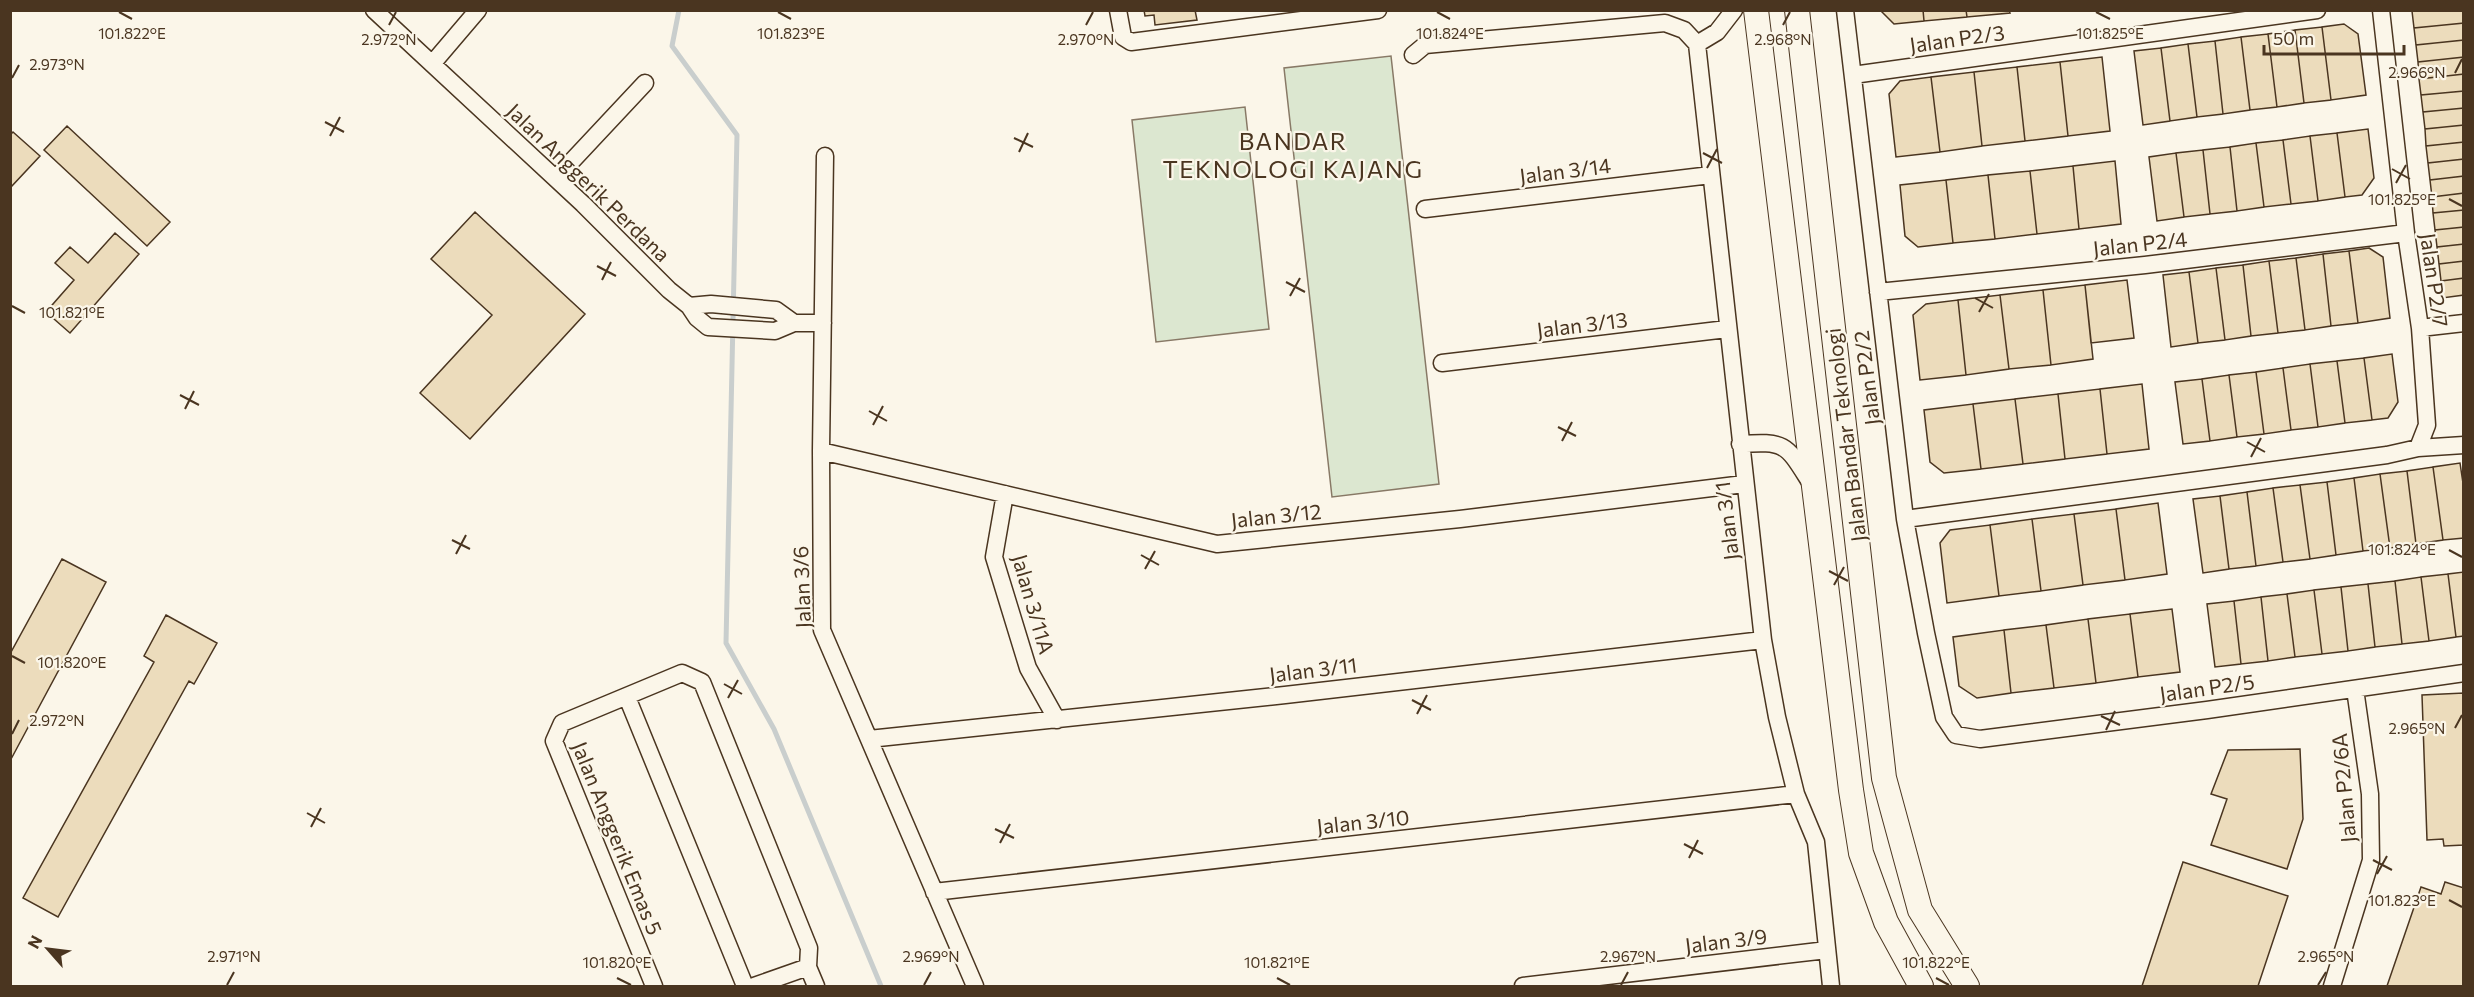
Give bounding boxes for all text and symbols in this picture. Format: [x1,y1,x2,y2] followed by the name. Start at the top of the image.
[2264,18,2404,56] scale bar
[1908,19,2006,57] street label: Jalan P2/3
[98,24,166,42] text: 101.822°E
[757,24,825,42] text: 101.823°E
[1416,24,1484,42] text: 101.824°E
[2076,24,2144,42] text: 101.825°E
[2273,27,2314,49] text: 50 m
[361,30,417,48] text: 2.972°N
[1058,30,1114,48] text: 2.970°N
[1754,30,1812,48] text: 2.968°N
[29,55,85,73] text: 2.973°N
[2388,63,2446,81] text: 2.966°N
[502,98,676,266] street label: Jalan Anggerik Perdana
[1162,126,1424,183] district label: BANDAR TEKNOLOGI KAJANG
[1518,152,1613,188] street label: Jalan 3/14
[2368,190,2436,208] text: 101.825°E
[2092,226,2189,260] street label: Jalan P2/4
[2416,231,2454,329] street label: Jalan P2/7
[39,303,105,321] text: 101.821°E
[1535,306,1629,342] street label: Jalan 3/13
[1819,327,1871,543] street label: Jalan Bandar Teknologi
[1848,329,1884,427] street label: Jalan P2/2
[1709,480,1743,562] street label: Jalan 3/1
[1229,498,1323,532] street label: Jalan 3/12
[2368,540,2436,558] text: 101.824°E
[787,545,815,629] street label: Jalan 3/6
[1008,551,1060,657] street label: Jalan 3/11A
[1268,651,1358,687] street label: Jalan 3/11
[38,653,107,671] text: 101.820°E
[2158,668,2256,706] street label: Jalan P2/5
[29,711,85,729] text: 2.972°N
[2389,719,2445,737] text: 2.965°N
[2326,732,2360,844] street label: Jalan P2/6A
[568,738,668,938] street label: Jalan Anggerik Emas 5
[1315,804,1411,838] street label: Jalan 3/10
[2368,891,2436,909] text: 101.823°E
[18,919,78,979] north arrow
[1684,923,1768,957] street label: Jalan 3/9
[23,932,46,951] text: N
[207,947,261,965] text: 2.971°N
[902,947,960,965] text: 2.969°N
[1600,947,1656,965] text: 2.967°N
[2298,947,2354,965] text: 2.965°N
[583,953,652,971] text: 101.820°E
[1244,953,1310,971] text: 101.821°E
[1902,953,1970,971] text: 101.822°E

